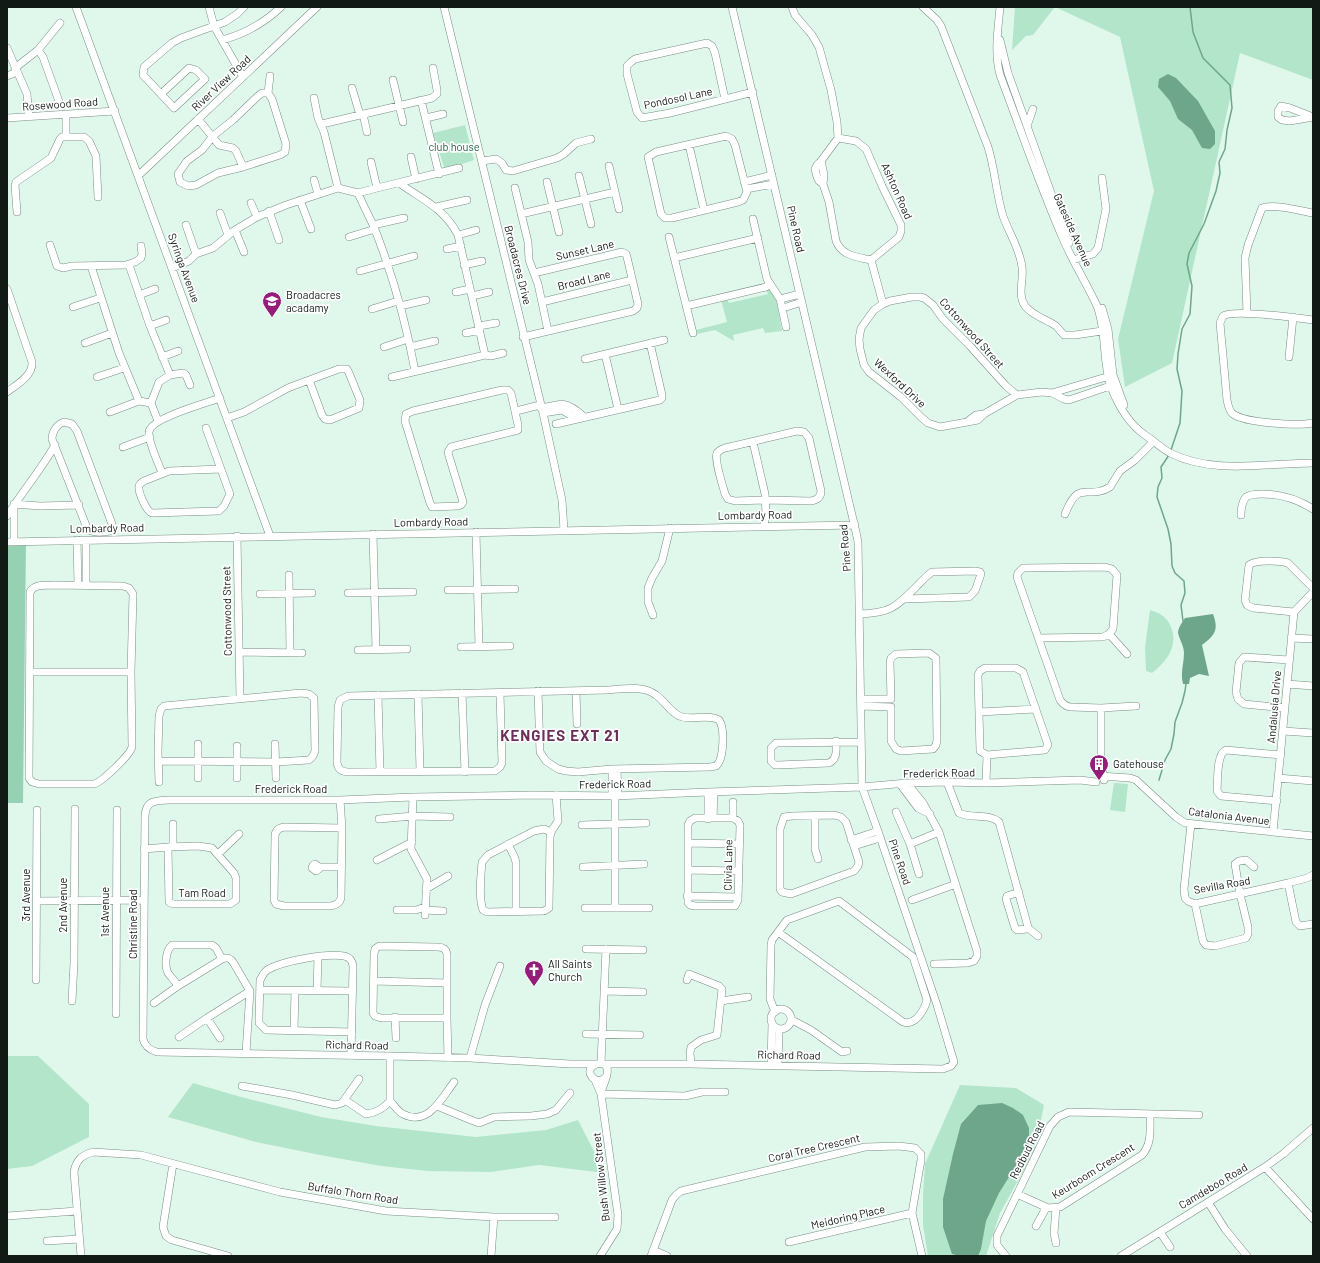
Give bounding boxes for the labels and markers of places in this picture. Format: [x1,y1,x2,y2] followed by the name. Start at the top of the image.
[286,288,341,314] place label: Broadacres acadamy
[261,290,283,318] school or university icon: Broadacres acadamy
[1088,753,1110,781] building icon: Gatehouse
[1113,757,1164,770] place label: Gatehouse
[548,957,592,983] place label: All Saints Church
[523,959,545,987] church icon: All Saints Church

